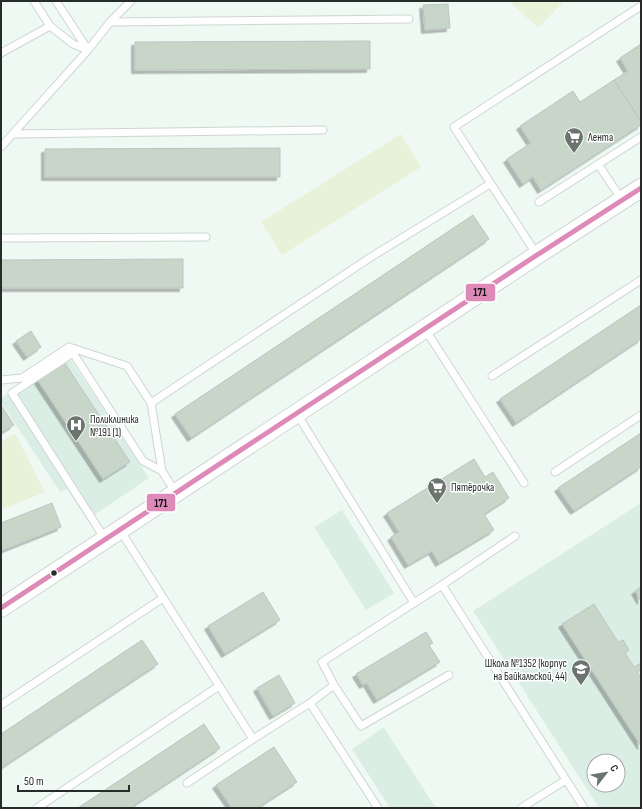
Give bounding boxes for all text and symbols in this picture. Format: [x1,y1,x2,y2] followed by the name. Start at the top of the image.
[563,126,585,154] supermarket icon: Лента
[587,131,613,144] place label: Лента
[465,283,496,302] line badge: 171
[473,286,487,299] text: 171
[90,413,139,439] place label: Поликлиника №191 (1)
[65,414,87,442] hospital icon: Поликлиника №191 (1)
[426,476,448,504] supermarket icon: Пятёрочка
[451,481,494,494] place label: Пятёрочка
[146,493,176,512] line badge: 171
[154,497,168,510] text: 171
[49,568,59,578] unlabelled marker
[485,657,567,683] place label: Школа №1352 (корпус на Байкальской, 44)
[570,658,592,686] school or university icon: Школа №1352 (корпус на Байкальской, 44)
[586,753,626,793] north arrow
[607,762,621,774] text: С
[18,767,129,793] scale bar
[24,774,44,789] text: 50 m

